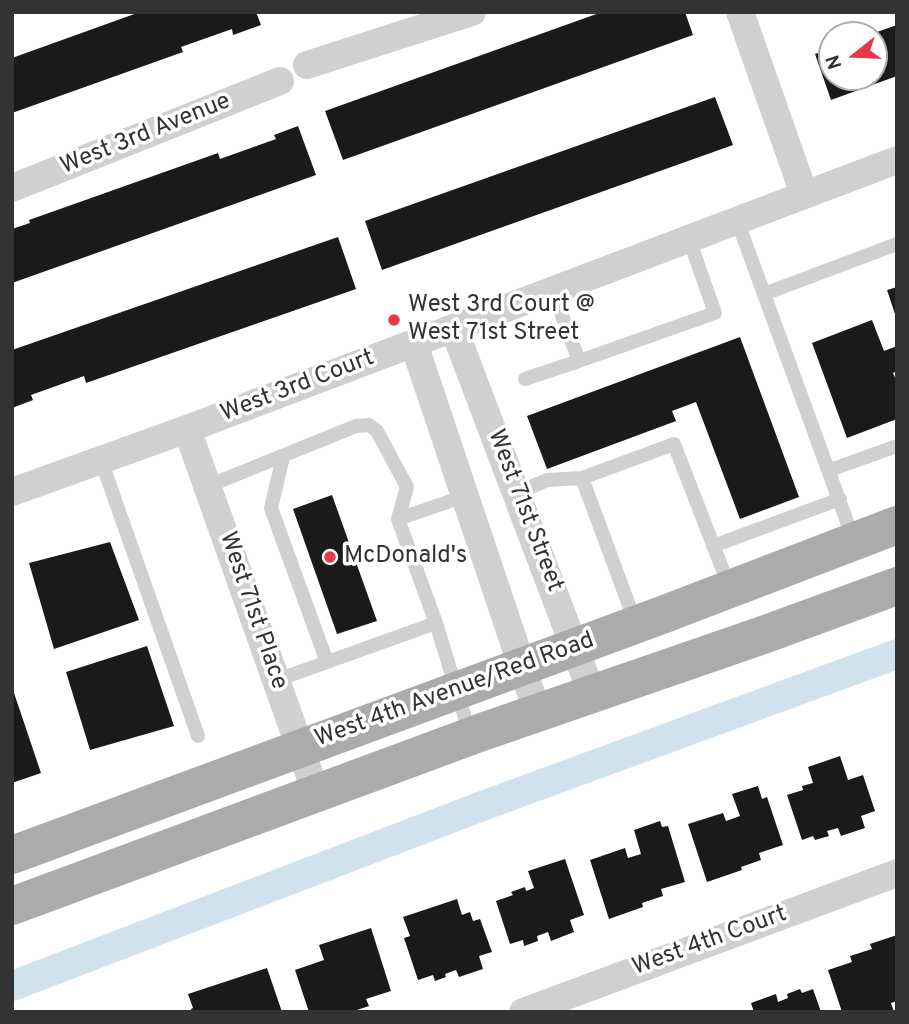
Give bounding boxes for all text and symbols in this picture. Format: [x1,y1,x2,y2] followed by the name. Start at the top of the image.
[818,21,888,91] north arrow
[821,52,848,72] text: N
[57,88,235,182] street label: West 3rd Avenue
[408,292,595,348] place label: West 3rd Court @ West 71st Street
[386,312,402,328] marker: West 3rd Court @ West 71st Street
[217,345,379,429] street label: West 3rd Court
[480,426,568,596] street label: West 71st Street
[212,528,292,694] street label: West 71st Place
[344,543,467,571] place label: McDonald's
[322,549,338,565] marker: McDonald's
[312,627,598,755] street label: West 4th Avenue/Red Road
[629,901,791,983] street label: West 4th Court

